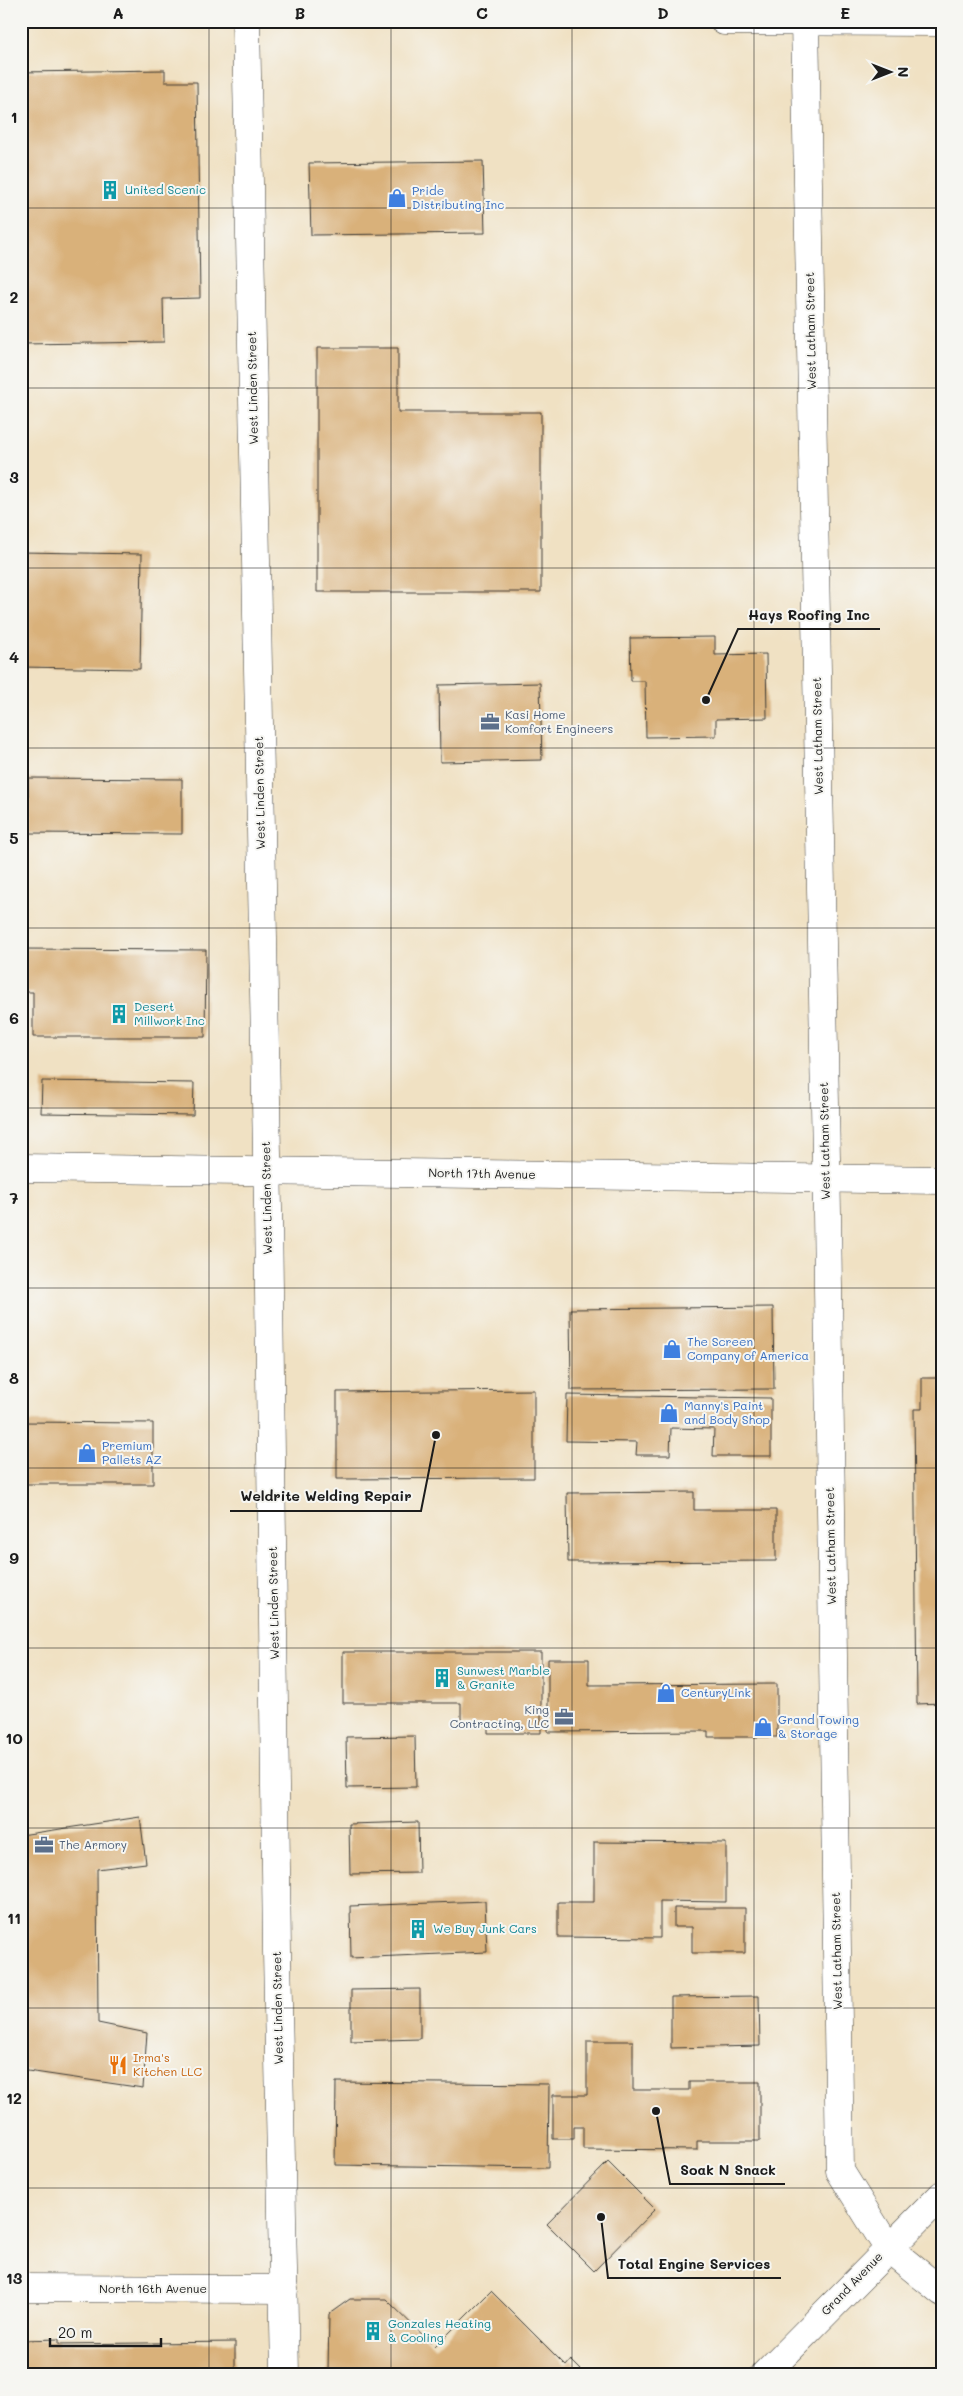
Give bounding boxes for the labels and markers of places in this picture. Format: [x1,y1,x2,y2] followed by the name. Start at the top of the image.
[99,179,121,201] building icon: United Scenic
[125,181,206,197] place label: United Scenic
[412,182,504,212] place label: Pride Distributing Inc
[386,187,408,209] shop icon: Pride Distributing Inc
[738,600,880,629] callout: Hays Roofing Inc
[505,706,614,736] place label: Kasi Home Komfort Engineers
[479,711,501,733] office icon: Kasi Home Komfort Engineers
[134,998,205,1028] place label: Desert Millwork Inc
[108,1003,130,1025] building icon: Desert Millwork Inc
[687,1333,809,1363] place label: The Screen Company of America
[661,1338,683,1360] shop icon: The Screen Company of America
[684,1397,770,1427] place label: Manny's Paint and Body Shop
[658,1402,680,1424] shop icon: Manny's Paint and Body Shop
[102,1437,162,1467] place label: Premium Pallets AZ
[76,1442,98,1464] shop icon: Premium Pallets AZ
[230,1482,421,1511] callout: Weldrite Welding Repair
[457,1662,550,1692] place label: Sunwest Marble & Granite
[431,1667,453,1689] building icon: Sunwest Marble & Granite
[655,1682,677,1704] shop icon: CenturyLink
[681,1684,751,1700] place label: CenturyLink
[450,1701,549,1731] place label: King Contracting, LLC
[553,1706,575,1728] office icon: King Contracting, LLC
[778,1711,859,1741] place label: Grand Towing & Storage
[752,1716,774,1738] shop icon: Grand Towing & Storage
[33,1834,55,1856] office icon: The Armory
[59,1836,127,1852] place label: The Armory
[407,1918,429,1940] building icon: We Buy Junk Cars
[433,1920,537,1936] place label: We Buy Junk Cars
[133,2049,203,2079] place label: Irma's Kitchen LLC
[107,2054,129,2076] restaurant icon: Irma's Kitchen LLC
[670,2155,785,2184] callout: Soak N Snack
[608,2249,781,2278] callout: Total Engine Services
[388,2315,491,2345] place label: Gonzales Heating & Cooling
[362,2320,384,2342] building icon: Gonzales Heating & Cooling

